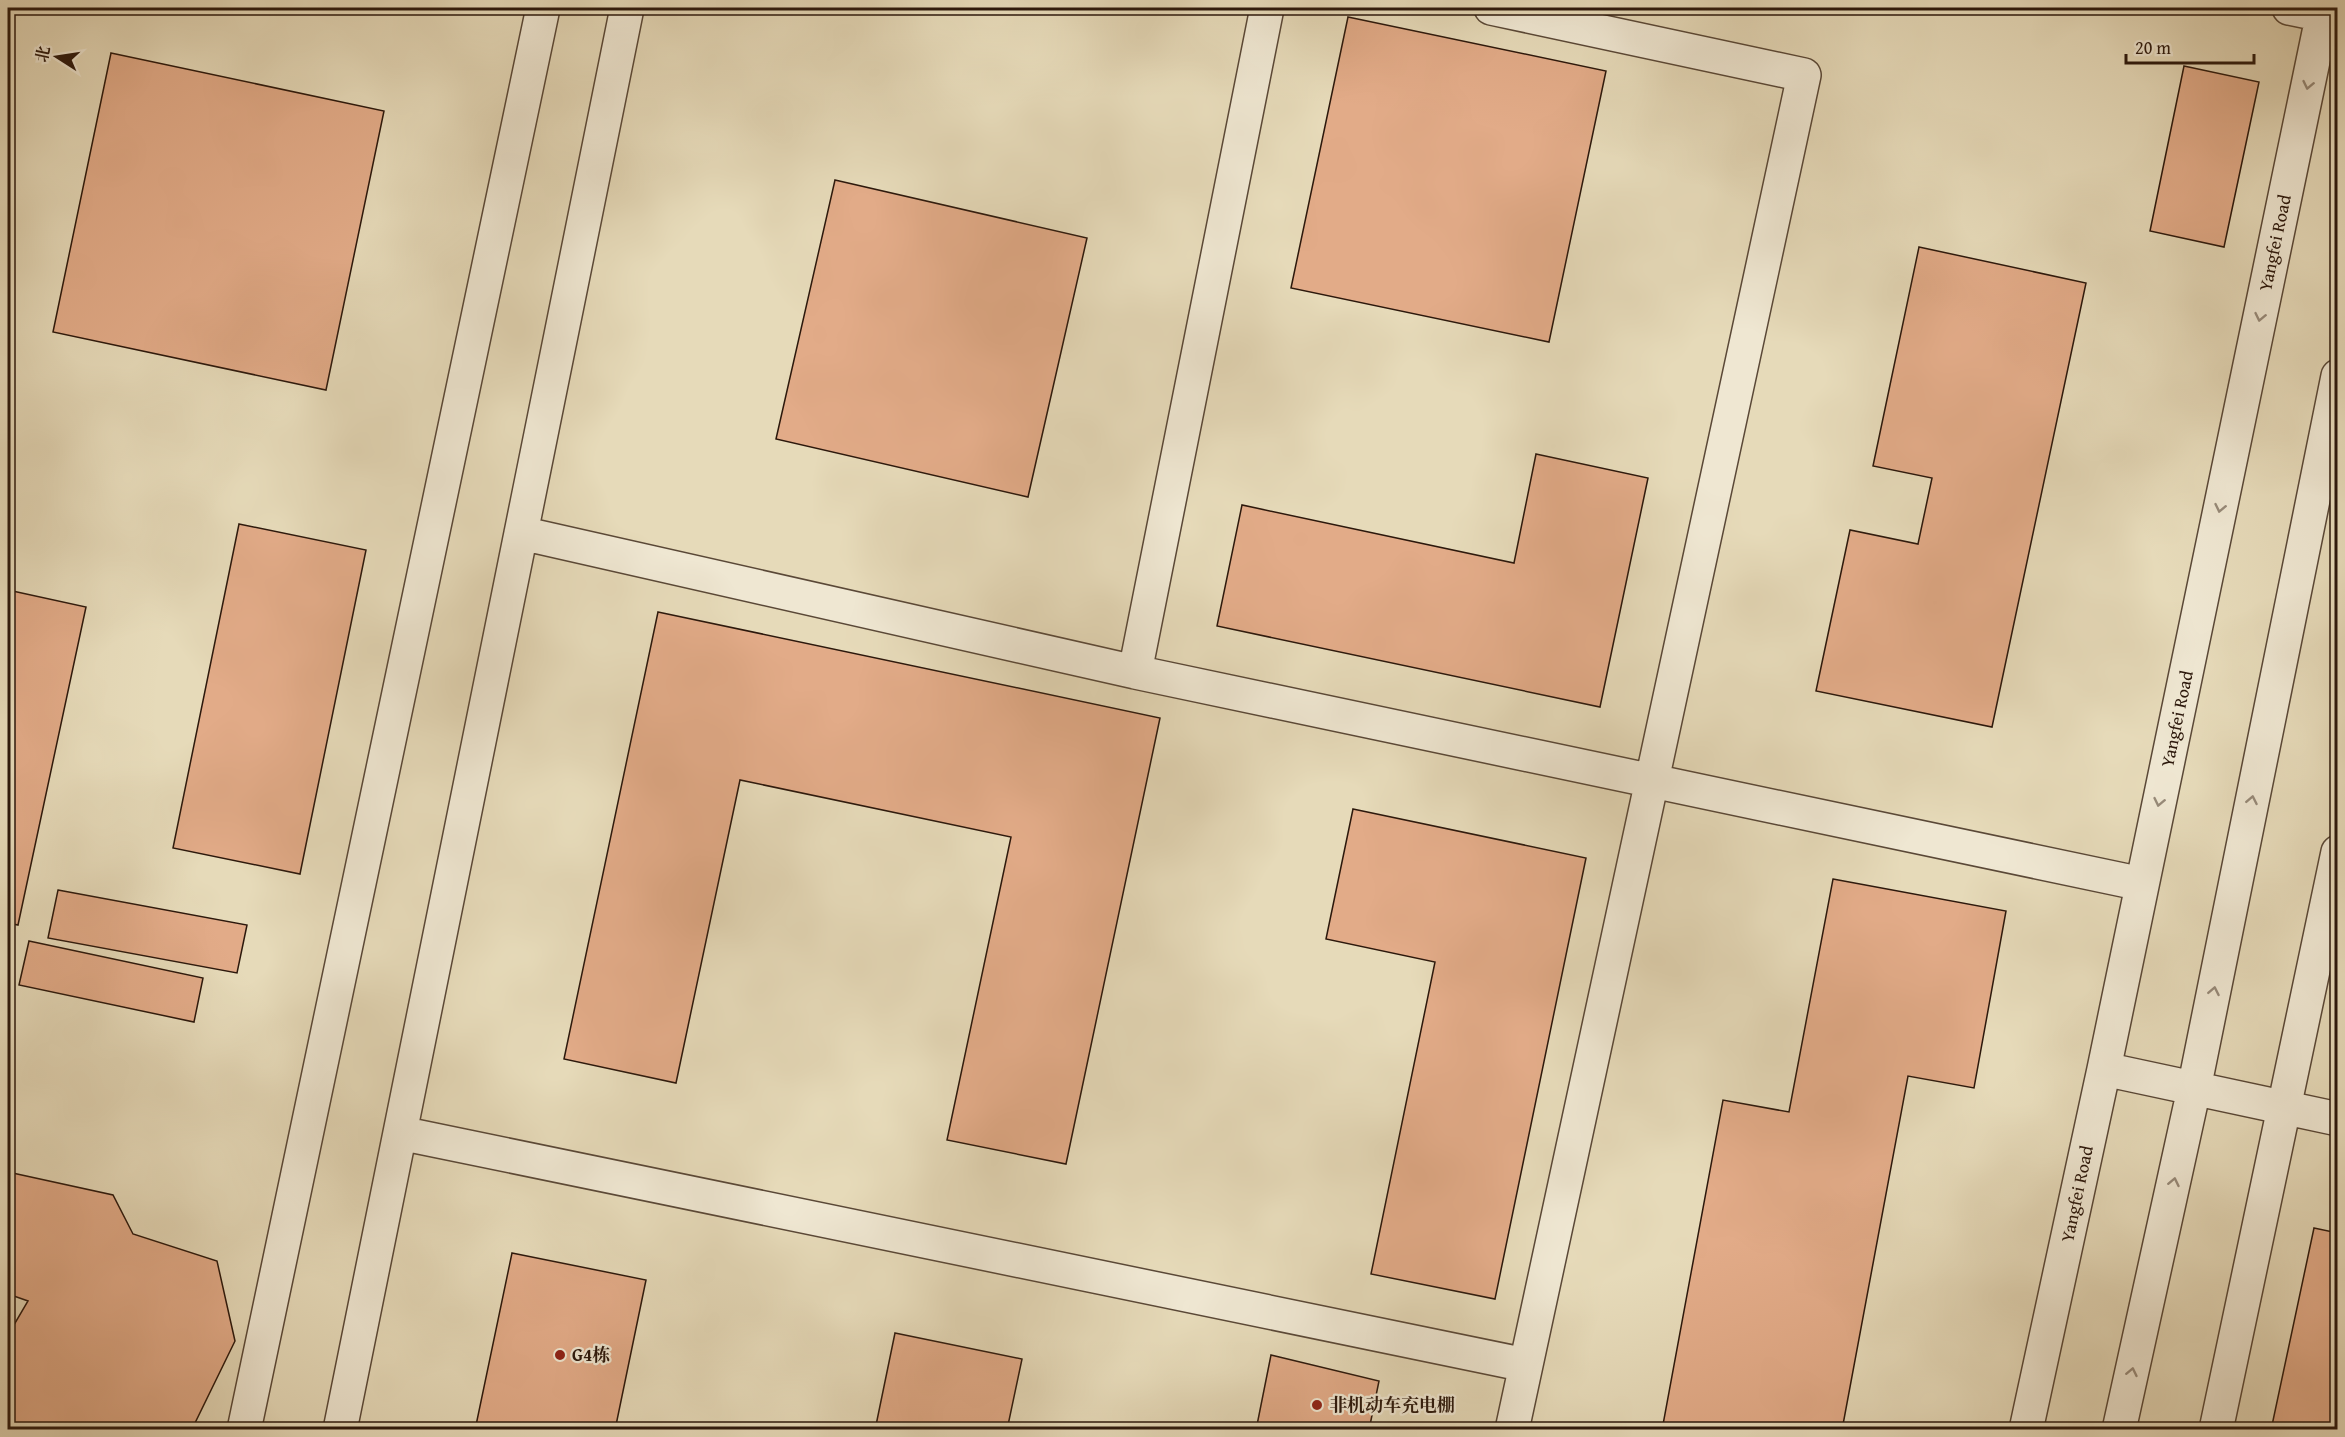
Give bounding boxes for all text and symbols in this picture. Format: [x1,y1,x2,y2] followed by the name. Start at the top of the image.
[27,27,87,87] north arrow
[2126,27,2254,65] scale bar
[2135,34,2171,61] text: 20 m
[29,44,56,64] text: 北
[2302,80,2315,90] one-way arrow
[2251,192,2298,294] street label: Yangfei Road
[2254,312,2267,322] one-way arrow
[2214,503,2227,513] one-way arrow
[2153,668,2200,770] street label: Yangfei Road
[2245,795,2258,805] one-way arrow
[2153,797,2166,807] one-way arrow
[2207,986,2220,996] one-way arrow
[2053,1143,2100,1245] street label: Yangfei Road
[2166,1177,2179,1187] one-way arrow
[572,1341,610,1368] place label: G4栋
[553,1348,567,1362] marker: G4栋
[2125,1368,2138,1378] one-way arrow
[1329,1391,1455,1418] place label: 非机动车充电棚
[1310,1398,1324,1412] marker: 非机动车充电棚

